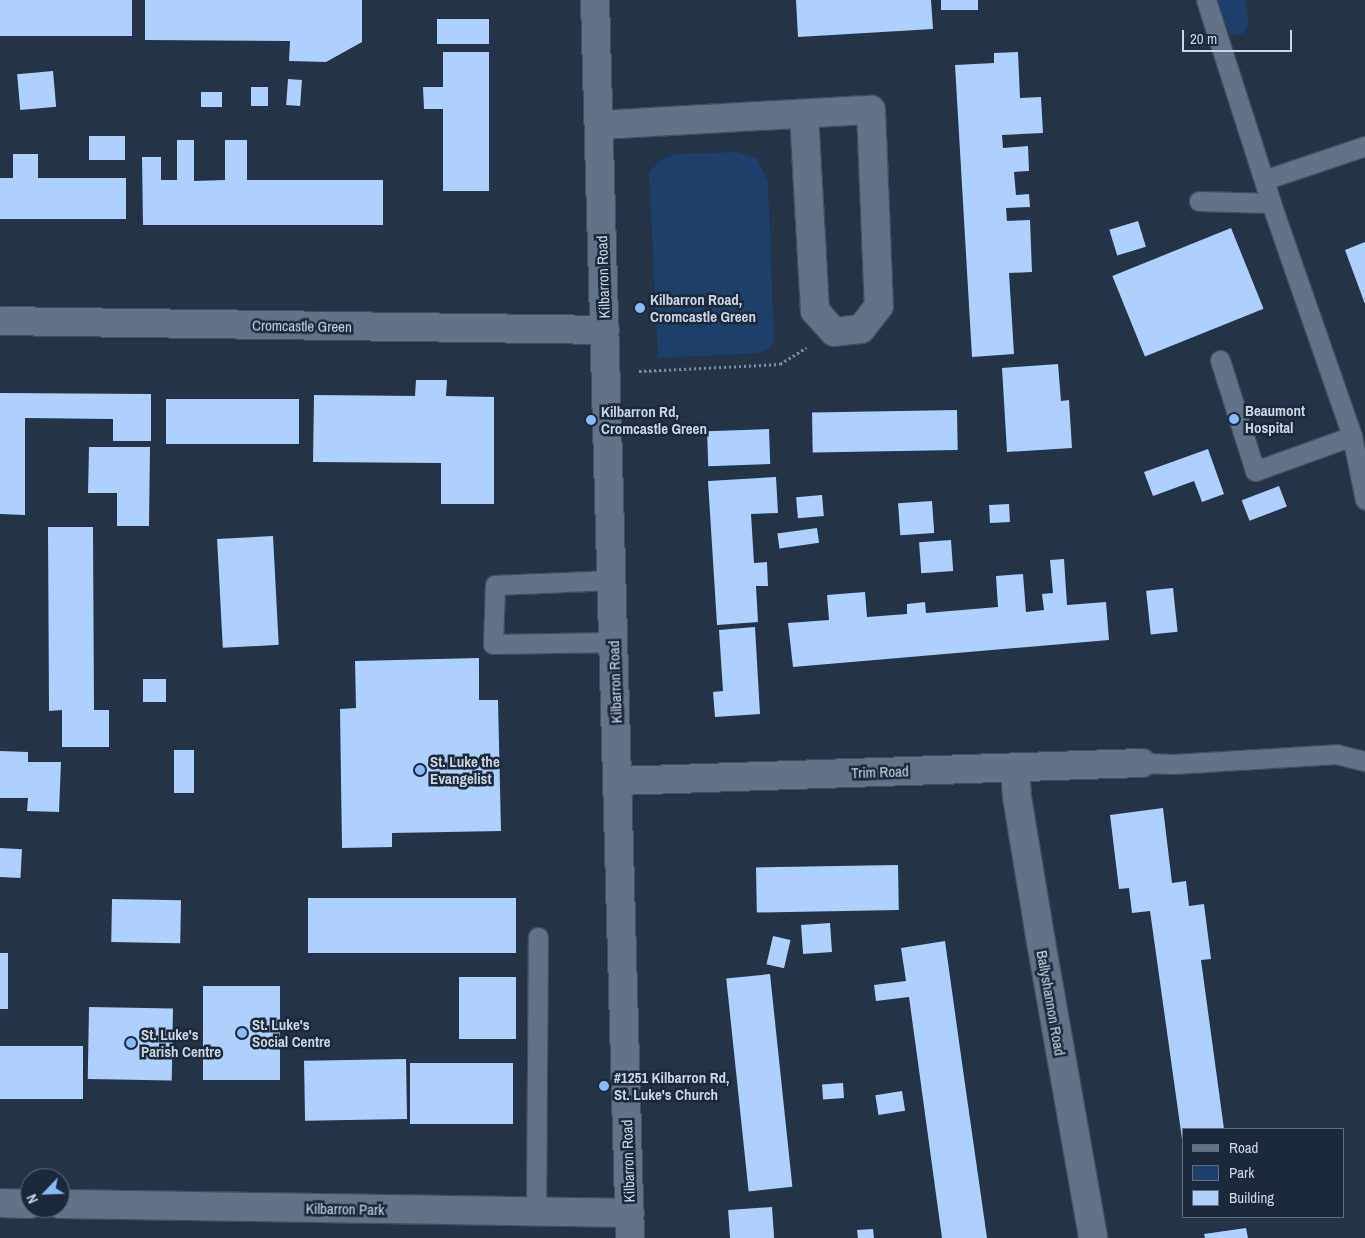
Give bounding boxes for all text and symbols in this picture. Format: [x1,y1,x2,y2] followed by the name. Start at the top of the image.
[1185,20,1295,52] scale bar
[1190,28,1217,49] text: 20 m
[593,235,613,319] street label: Kilbarron Road
[650,290,756,325] place label: Kilbarron Road, Cromcastle Green
[634,302,646,314] marker: Kilbarron Road, Cromcastle Green
[252,316,352,336] street label: Cromcastle Green
[1245,401,1305,436] place label: Beaumont Hospital
[601,402,707,437] place label: Kilbarron Rd, Cromcastle Green
[1227,412,1241,426] marker: Beaumont Hospital
[585,414,597,426] marker: Kilbarron Rd, Cromcastle Green
[605,640,625,724] street label: Kilbarron Road
[430,752,500,787] place label: St. Luke the Evangelist
[851,762,909,782] street label: Trim Road
[414,764,426,776] marker: St. Luke the Evangelist
[1033,949,1069,1057] street label: Ballyshannon Road
[252,1015,331,1050] place label: St. Luke's Social Centre
[141,1025,221,1060] place label: St. Luke's Parish Centre
[236,1027,248,1039] marker: St. Luke's Social Centre
[125,1037,137,1049] marker: St. Luke's Parish Centre
[614,1068,730,1103] place label: #1251 Kilbarron Rd, St. Luke's Church
[598,1080,610,1092] marker: #1251 Kilbarron Rd, St. Luke's Church
[618,1119,638,1203] street label: Kilbarron Road
[1182,1128,1345,1218] legend
[1229,1137,1258,1158] text: Road
[1229,1162,1254,1183] text: Park
[20,1168,70,1218] north arrow
[1229,1187,1274,1208] text: Building
[22,1191,42,1206] text: N
[306,1199,384,1219] street label: Kilbarron Park

